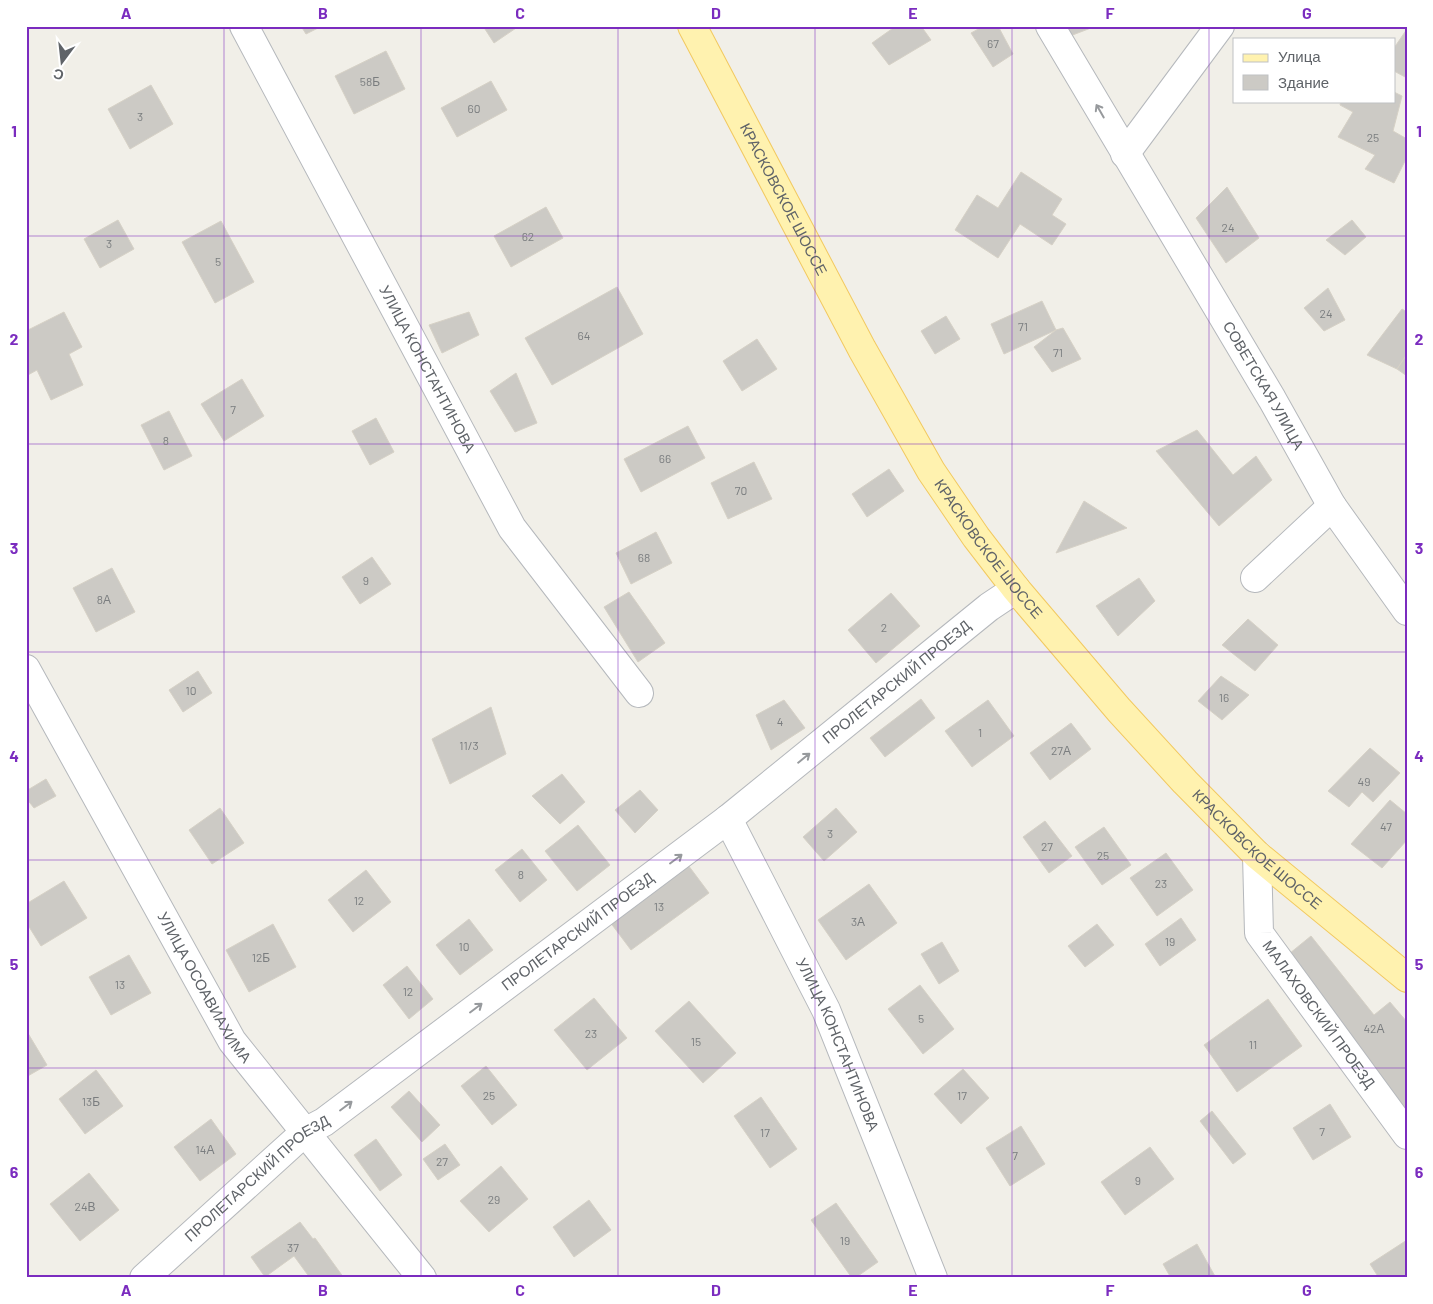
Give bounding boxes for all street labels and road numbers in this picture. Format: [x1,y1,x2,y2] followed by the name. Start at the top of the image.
[737,120,832,278] street label: КРАСКОВСКОЕ ШОССЕ
[376,282,480,455] street label: УЛИЦА КОНСТАНТИНОВА
[1220,318,1308,452] street label: СОВЕТСКАЯ УЛИЦА
[931,475,1047,622] street label: КРАСКОВСКОЕ ШОССЕ
[818,616,974,747] street label: ПРОЛЕТАРСКИЙ ПРОЕЗД
[1189,785,1326,912] street label: КРАСКОВСКОЕ ШОССЕ
[498,868,657,994] street label: ПРОЛЕТАРСКИЙ ПРОЕЗД
[154,908,256,1066] street label: УЛИЦА ОСОАВИАХИМА
[1259,936,1380,1091] street label: МАЛАХОВСКИЙ ПРОЕЗД
[793,955,883,1133] street label: УЛИЦА КОНСТАНТИНОВА
[180,1111,332,1245] street label: ПРОЛЕТАРСКИЙ ПРОЕЗД

